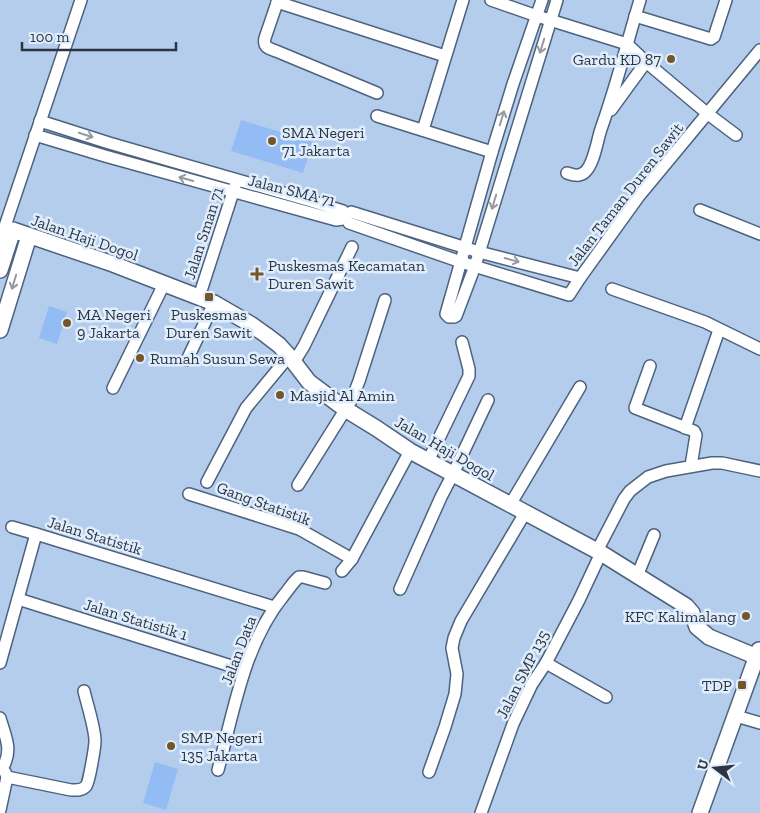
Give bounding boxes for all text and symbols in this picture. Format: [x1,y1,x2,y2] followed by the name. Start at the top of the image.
[22,20,176,52] scale bar
[30,28,69,46] text: 100 m
[536,38,546,54] one-way arrow
[573,50,661,69] place label: Gardu KD 87
[665,53,677,65] marker: Gardu KD 87
[498,110,508,126] one-way arrow
[564,119,687,270] street label: Jalan Taman Duren Sawit
[282,123,365,160] place label: SMA Negeri 71 Jakarta
[78,131,94,141] one-way arrow
[266,135,278,147] marker: SMA Negeri 71 Jakarta
[246,170,337,210] street label: Jalan SMA 71
[179,173,195,183] one-way arrow
[180,185,227,282] street label: Jalan Sman 71
[489,194,499,210] one-way arrow
[29,210,141,265] street label: Jalan Haji Dogol
[268,256,426,293] place label: Puskesmas Kecamatan Duren Sawit
[503,256,519,265] one-way arrow
[250,267,264,281] marker: Puskesmas Kecamatan Duren Sawit
[9,274,19,290] one-way arrow
[203,291,215,303] marker: Puskesmas Duren Sawit
[77,305,152,342] place label: MA Negeri 9 Jakarta
[166,305,252,342] place label: Puskesmas Duren Sawit
[61,317,73,329] marker: MA Negeri 9 Jakarta
[150,349,285,368] place label: Rumah Susun Sewa
[134,352,146,364] marker: Rumah Susun Sewa
[290,386,396,405] place label: Masjid Al Amin
[274,389,286,401] marker: Masjid Al Amin
[392,412,498,485] street label: Jalan Haji Dogol
[214,478,314,530] street label: Gang Statistik
[45,512,145,559] street label: Jalan Statistik
[82,595,190,644] street label: Jalan Statistik 1
[625,607,736,626] place label: KFC Kalimalang
[740,610,752,622] marker: KFC Kalimalang
[217,613,260,687] street label: Jalan Data
[492,627,553,722] street label: Jalan SMP 135
[702,676,732,695] place label: TDP
[736,679,748,691] marker: TDP
[181,728,263,765] place label: SMP Negeri 135 Jakarta
[165,740,177,752] marker: SMP Negeri 135 Jakarta
[690,743,740,793] north arrow
[693,757,713,772] text: U

